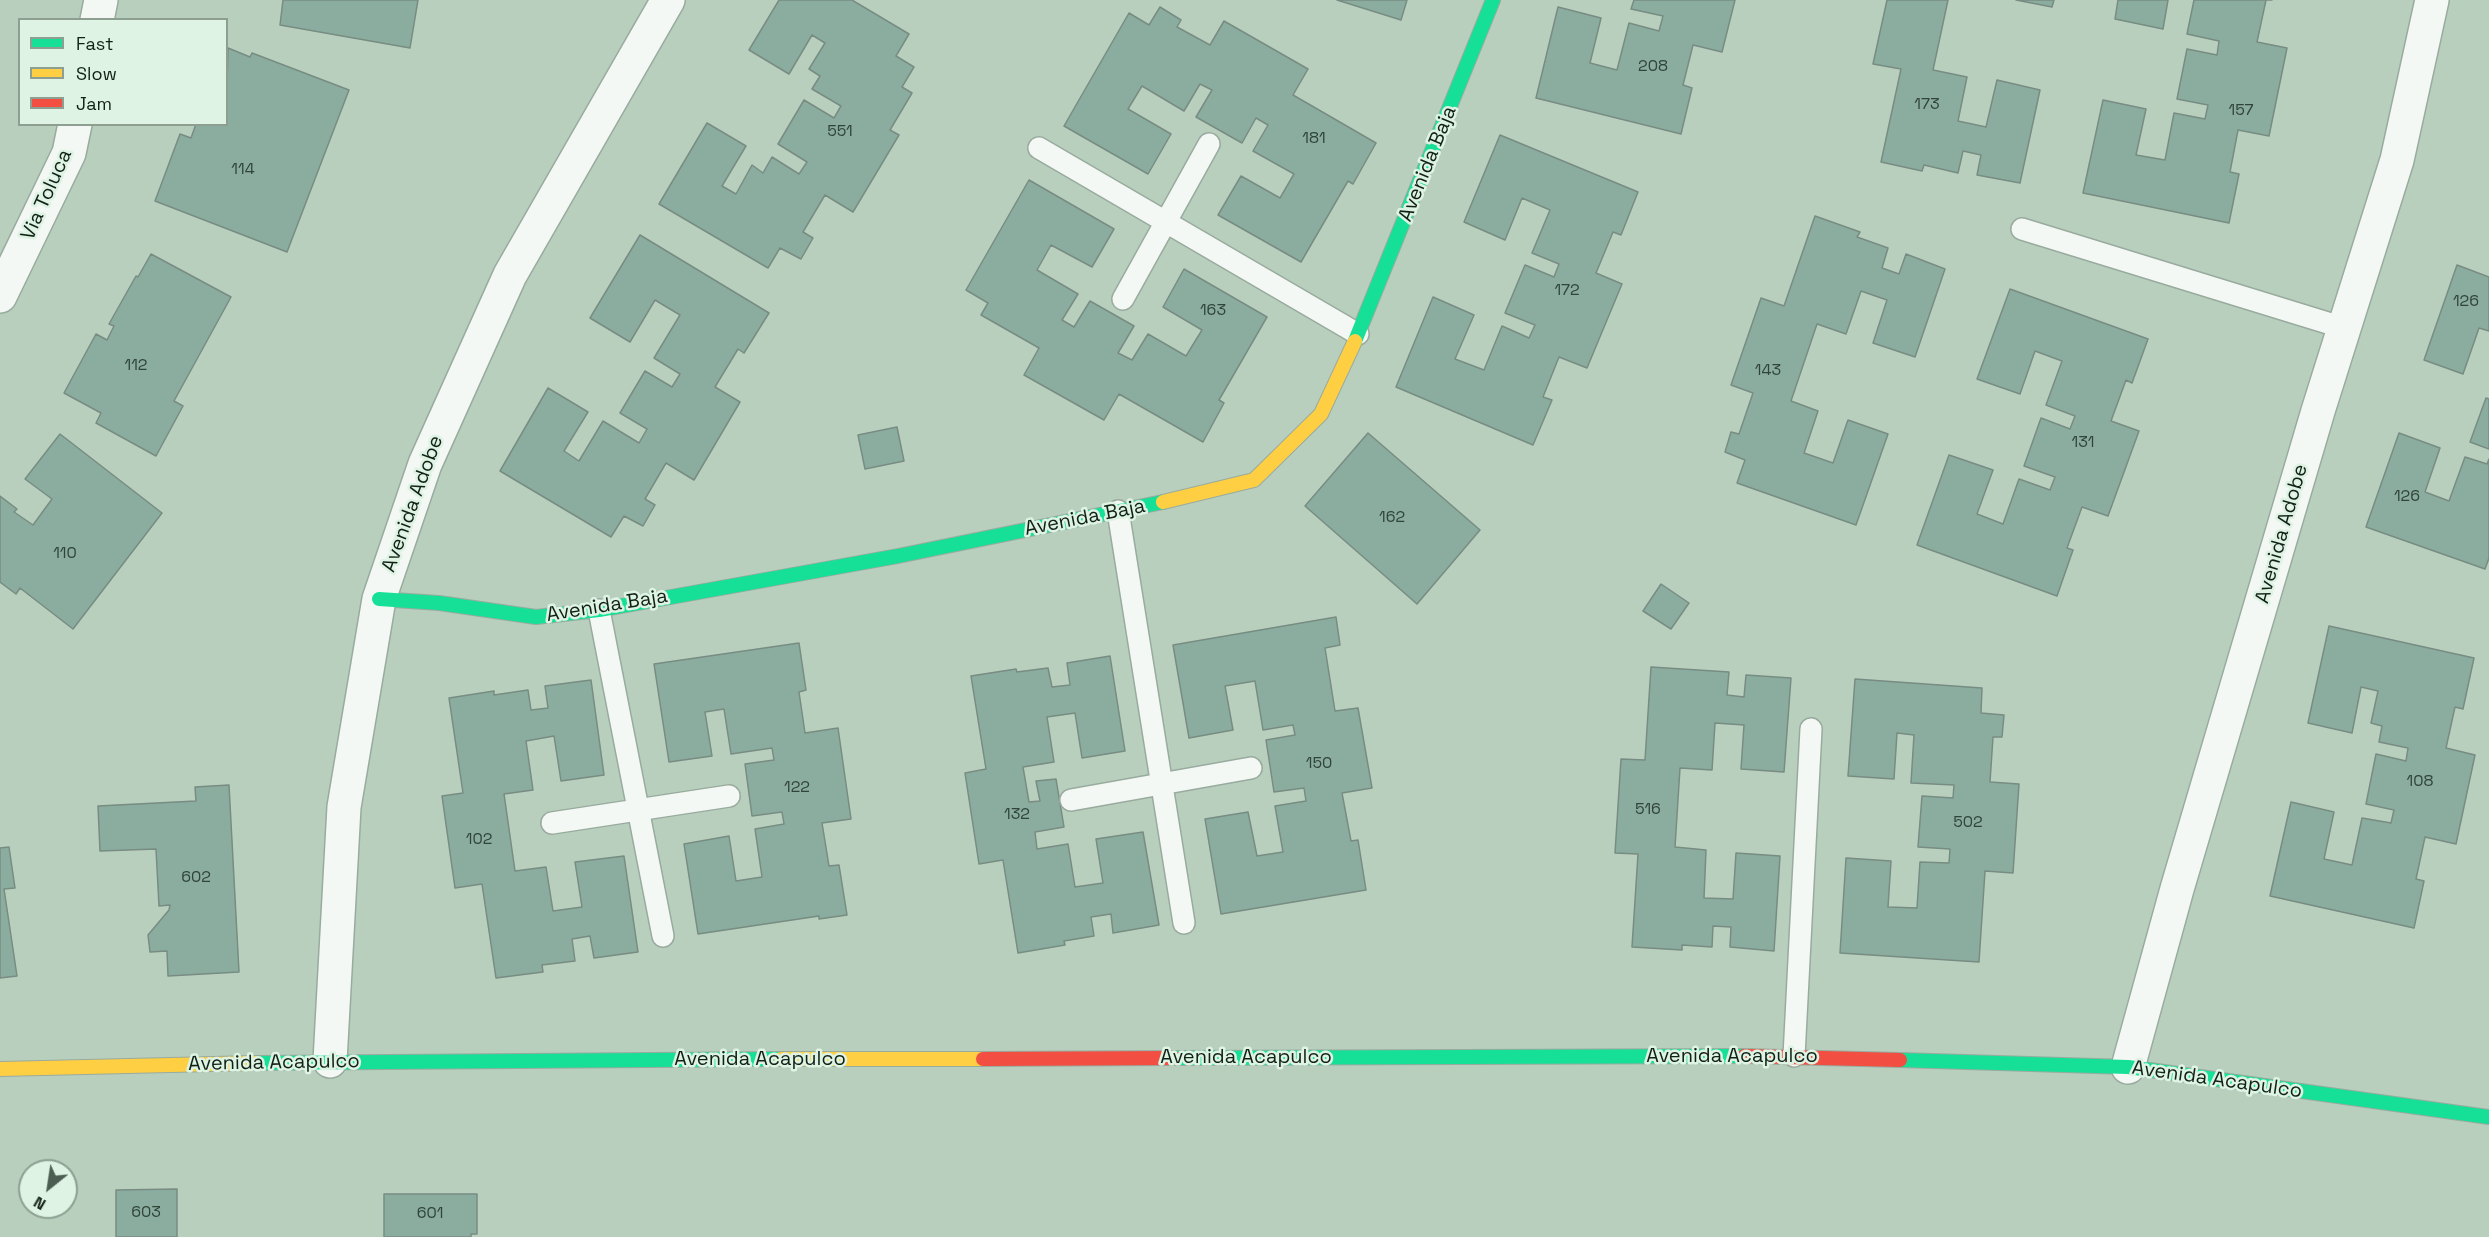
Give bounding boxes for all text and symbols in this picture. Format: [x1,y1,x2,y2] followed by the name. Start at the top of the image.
[18,18,228,126] legend
[76,32,113,55] text: Fast
[1638,57,1668,77] house number: 208
[76,62,117,85] text: Slow
[76,92,112,115] text: Jam
[1914,95,1940,115] house number: 173
[2228,101,2254,121] house number: 157
[1394,103,1462,225] street label: Avenida Baja
[827,122,853,142] house number: 551
[1302,129,1326,149] house number: 181
[16,146,78,244] street label: Via Toluca
[231,160,255,180] house number: 114
[1554,281,1580,301] house number: 172
[2453,292,2479,312] house number: 126
[1200,301,1226,321] house number: 163
[124,356,148,376] house number: 112
[1755,361,1781,381] house number: 143
[377,432,449,576] street label: Avenida Adobe
[2072,433,2094,453] house number: 131
[2251,462,2313,606] street label: Avenida Adobe
[2394,487,2420,507] house number: 126
[1023,495,1147,541] street label: Avenida Baja
[1379,508,1405,528] house number: 162
[53,544,77,564] house number: 110
[545,585,669,627] street label: Avenida Baja
[1306,754,1332,774] house number: 150
[2407,772,2433,792] house number: 108
[784,778,810,798] house number: 122
[1635,800,1661,820] house number: 516
[1004,805,1030,825] house number: 132
[1953,813,1983,833] house number: 502
[466,830,492,850] house number: 102
[181,868,211,888] house number: 602
[1646,1045,1818,1069] street label: Avenida Acapulco
[1160,1046,1332,1070] street label: Avenida Acapulco
[674,1048,846,1072] street label: Avenida Acapulco
[188,1050,360,1076] street label: Avenida Acapulco
[2130,1056,2304,1104] street label: Avenida Acapulco
[18,1159,78,1219] north arrow
[30,1192,50,1215] text: N
[131,1203,161,1223] house number: 603
[417,1204,443,1224] house number: 601

